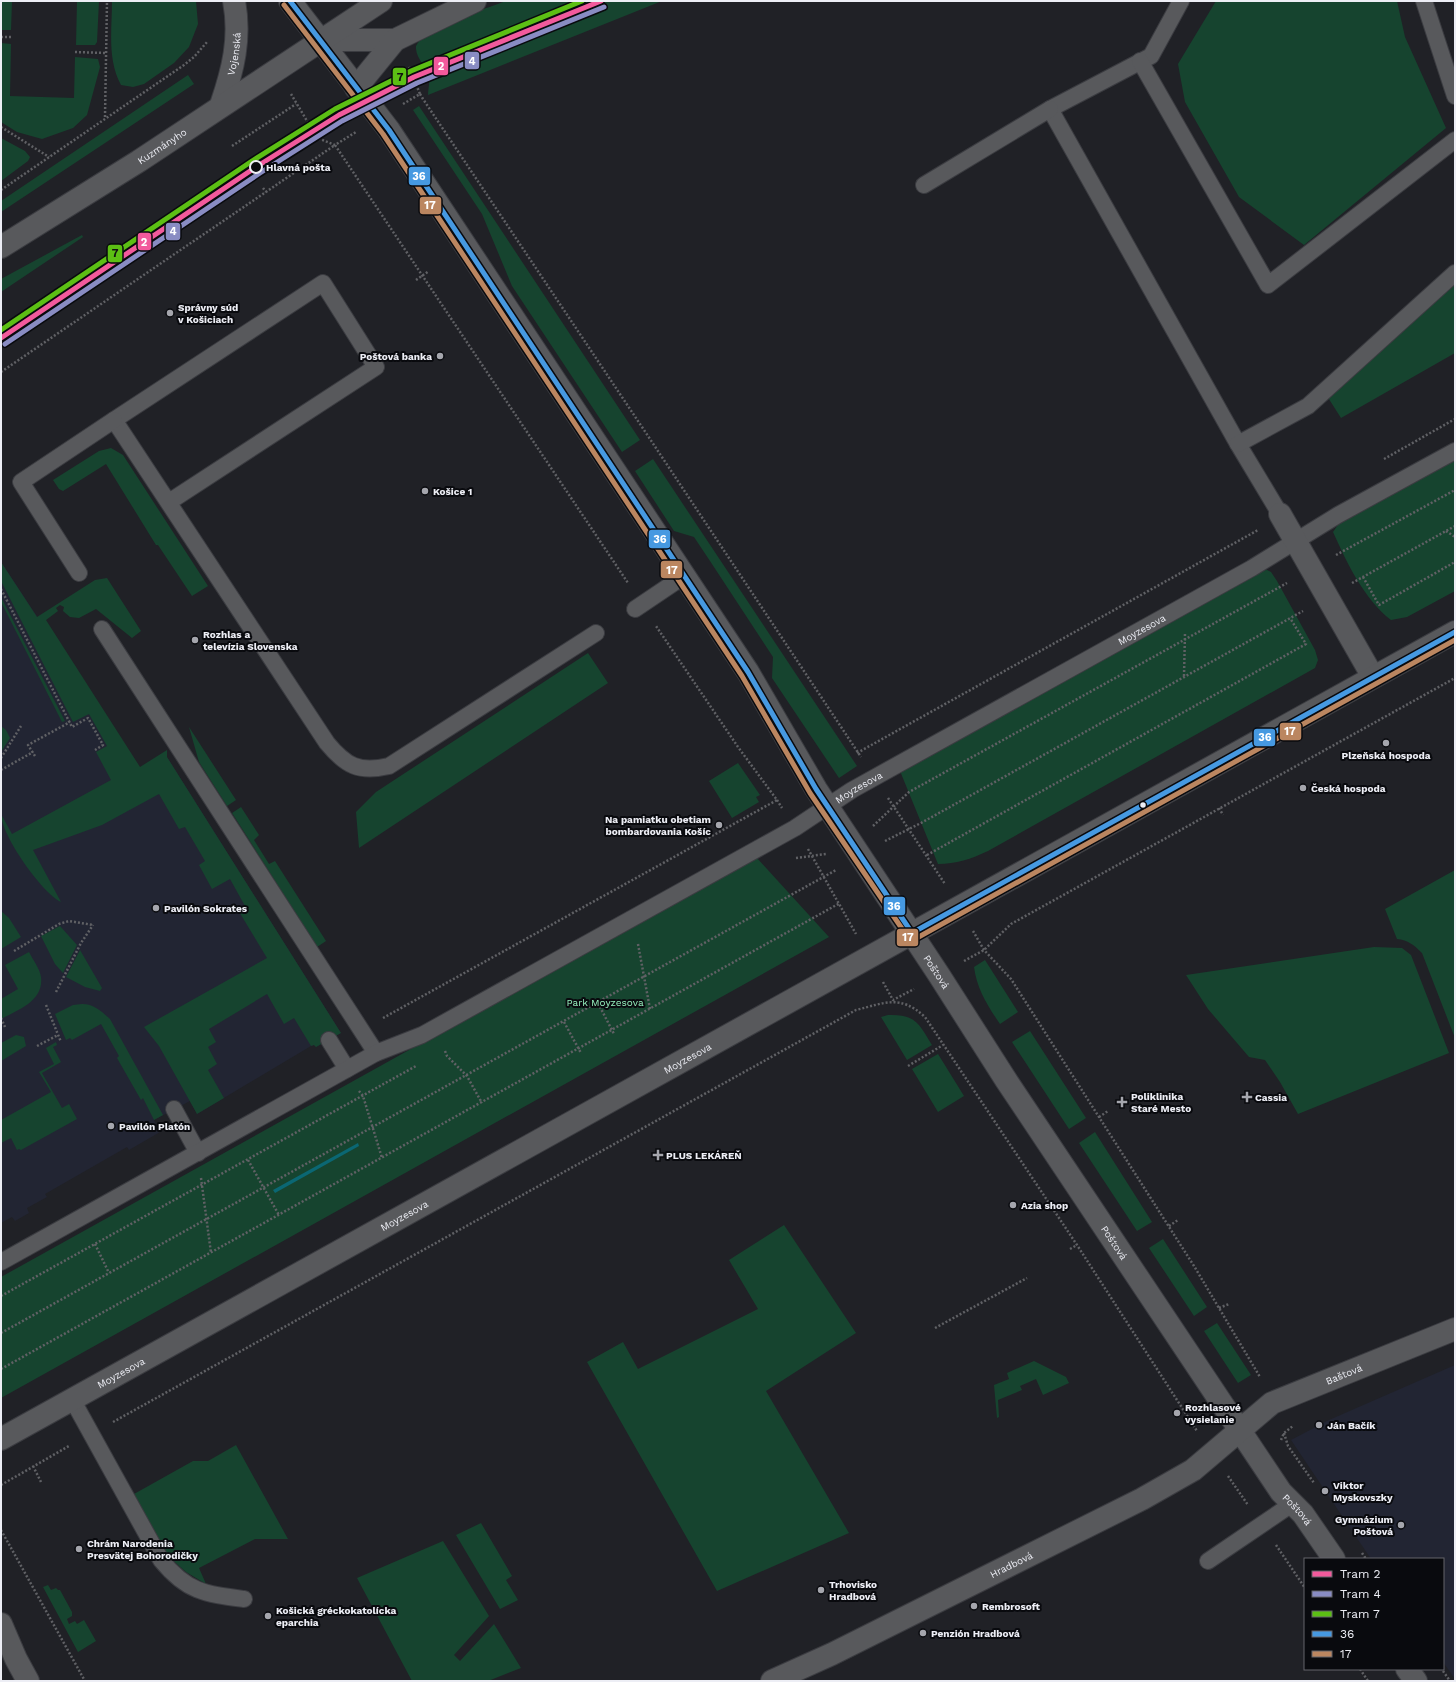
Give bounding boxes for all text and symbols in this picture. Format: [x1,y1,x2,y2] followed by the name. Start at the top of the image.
[225,32,243,76] street label: Vojenská
[464,51,480,70] line badge: 4
[468,55,476,68] text: 4
[433,56,449,76] line badge: 2
[438,60,445,73] text: 2
[392,67,407,86] line badge: 7
[397,71,404,84] text: 7
[136,126,189,166] street label: Kuzmányho
[249,160,263,174] marker: Hlavná pošta
[266,162,331,173] place label: Hlavná pošta
[408,166,431,186] line badge: 36
[412,170,426,183] text: 36
[419,196,442,215] line badge: 17
[424,199,436,212] text: 17
[165,222,181,241] line badge: 4
[169,225,177,238] text: 4
[137,232,152,251] line badge: 2
[141,236,148,249] text: 2
[107,244,123,263] line badge: 7
[112,247,119,260] text: 7
[177,302,238,325] place label: Správny súd v Košiciach
[165,308,175,318] marker: Správny súd v Košiciach
[360,351,432,362] place label: Poštová banka
[435,351,445,361] marker: Poštová banka
[420,486,430,496] marker: Košice 1
[433,486,472,497] place label: Košice 1
[648,529,671,549] line badge: 36
[653,533,667,546] text: 36
[660,560,683,579] line badge: 17
[666,564,678,577] text: 17
[1116,612,1168,647] street label: Moyzesova
[203,629,298,652] place label: Rozhlas a televízia Slovenska
[190,635,200,645] marker: Rozhlas a televízia Slovenska
[1279,722,1302,741] line badge: 17
[1284,725,1296,738] text: 17
[1253,728,1276,747] line badge: 36
[1258,731,1272,744] text: 36
[1381,738,1391,748] marker: Plzeňská hospoda
[1341,750,1431,761] place label: Plzeňská hospoda
[833,769,884,806] street label: Moyzesova
[1298,783,1308,793] marker: Česká hospoda
[1311,783,1386,794] place label: Česká hospoda
[1138,800,1148,810] unlabelled marker
[605,814,711,837] place label: Na pamiatku obetiam bombardovania Košíc
[714,820,724,830] marker: Na pamiatku obetiam bombardovania Košíc
[883,896,906,916] line badge: 36
[887,900,901,913] text: 36
[151,903,161,913] marker: Pavilón Sokrates
[164,903,248,914] place label: Pavilón Sokrates
[896,928,919,947] line badge: 17
[902,931,914,944] text: 17
[921,953,952,991] street label: Poštová
[566,997,644,1008] park label: Park Moyzesova
[662,1041,714,1076] street label: Moyzesova
[1131,1091,1191,1114] place label: Poliklinika Staré Mesto
[1242,1092,1252,1102] marker: Cassia
[1255,1092,1287,1103] place label: Cassia
[1116,1096,1128,1108] marker: Poliklinika Staré Mesto
[106,1121,116,1131] marker: Pavilón Platón
[119,1121,190,1132] place label: Pavilón Platón
[653,1150,663,1160] marker: PLUS LEKÁREŇ
[666,1150,742,1161] place label: PLUS LEKÁREŇ
[379,1198,430,1233] street label: Moyzesova
[1008,1200,1018,1210] marker: Azia shop
[1021,1200,1068,1211] place label: Azia shop
[1099,1224,1129,1262] street label: Poštová
[95,1355,147,1391] street label: Moyzesova
[1324,1362,1364,1387] street label: Baštová
[1184,1402,1241,1425] place label: Rozhlasové vysielanie
[1172,1408,1182,1418] marker: Rozhlasové vysielanie
[1314,1420,1324,1430] marker: Ján Bačík
[1327,1420,1376,1431] place label: Ján Bačík
[1333,1480,1393,1503] place label: Viktor Myskovszky
[1320,1486,1330,1496] marker: Viktor Myskovszky
[1280,1492,1314,1528] street label: Poštová
[1335,1514,1393,1537] place label: Gymnázium Poštová
[1396,1520,1406,1530] marker: Gymnázium Poštová
[87,1538,198,1561] place label: Chrám Narodenia Presvätej Bohorodičky
[74,1544,84,1554] marker: Chrám Narodenia Presvätej Bohorodičky
[988,1550,1035,1580] street label: Hradbová
[1304,1558,1444,1670] legend
[1340,1567,1380,1581] text: Tram 2
[829,1579,877,1602] place label: Trhovisko Hradbová
[816,1585,826,1595] marker: Trhovisko Hradbová
[1340,1587,1381,1601] text: Tram 4
[969,1601,979,1611] marker: Rembrosoft
[982,1601,1041,1612] place label: Rembrosoft
[276,1605,397,1628] place label: Košická gréckokatolícka eparchia
[1340,1607,1380,1621] text: Tram 7
[263,1611,273,1621] marker: Košická gréckokatolícka eparchia
[1340,1627,1354,1641] text: 36
[918,1628,928,1638] marker: Penzión Hradbová
[931,1628,1020,1639] place label: Penzión Hradbová
[1340,1647,1352,1661] text: 17

